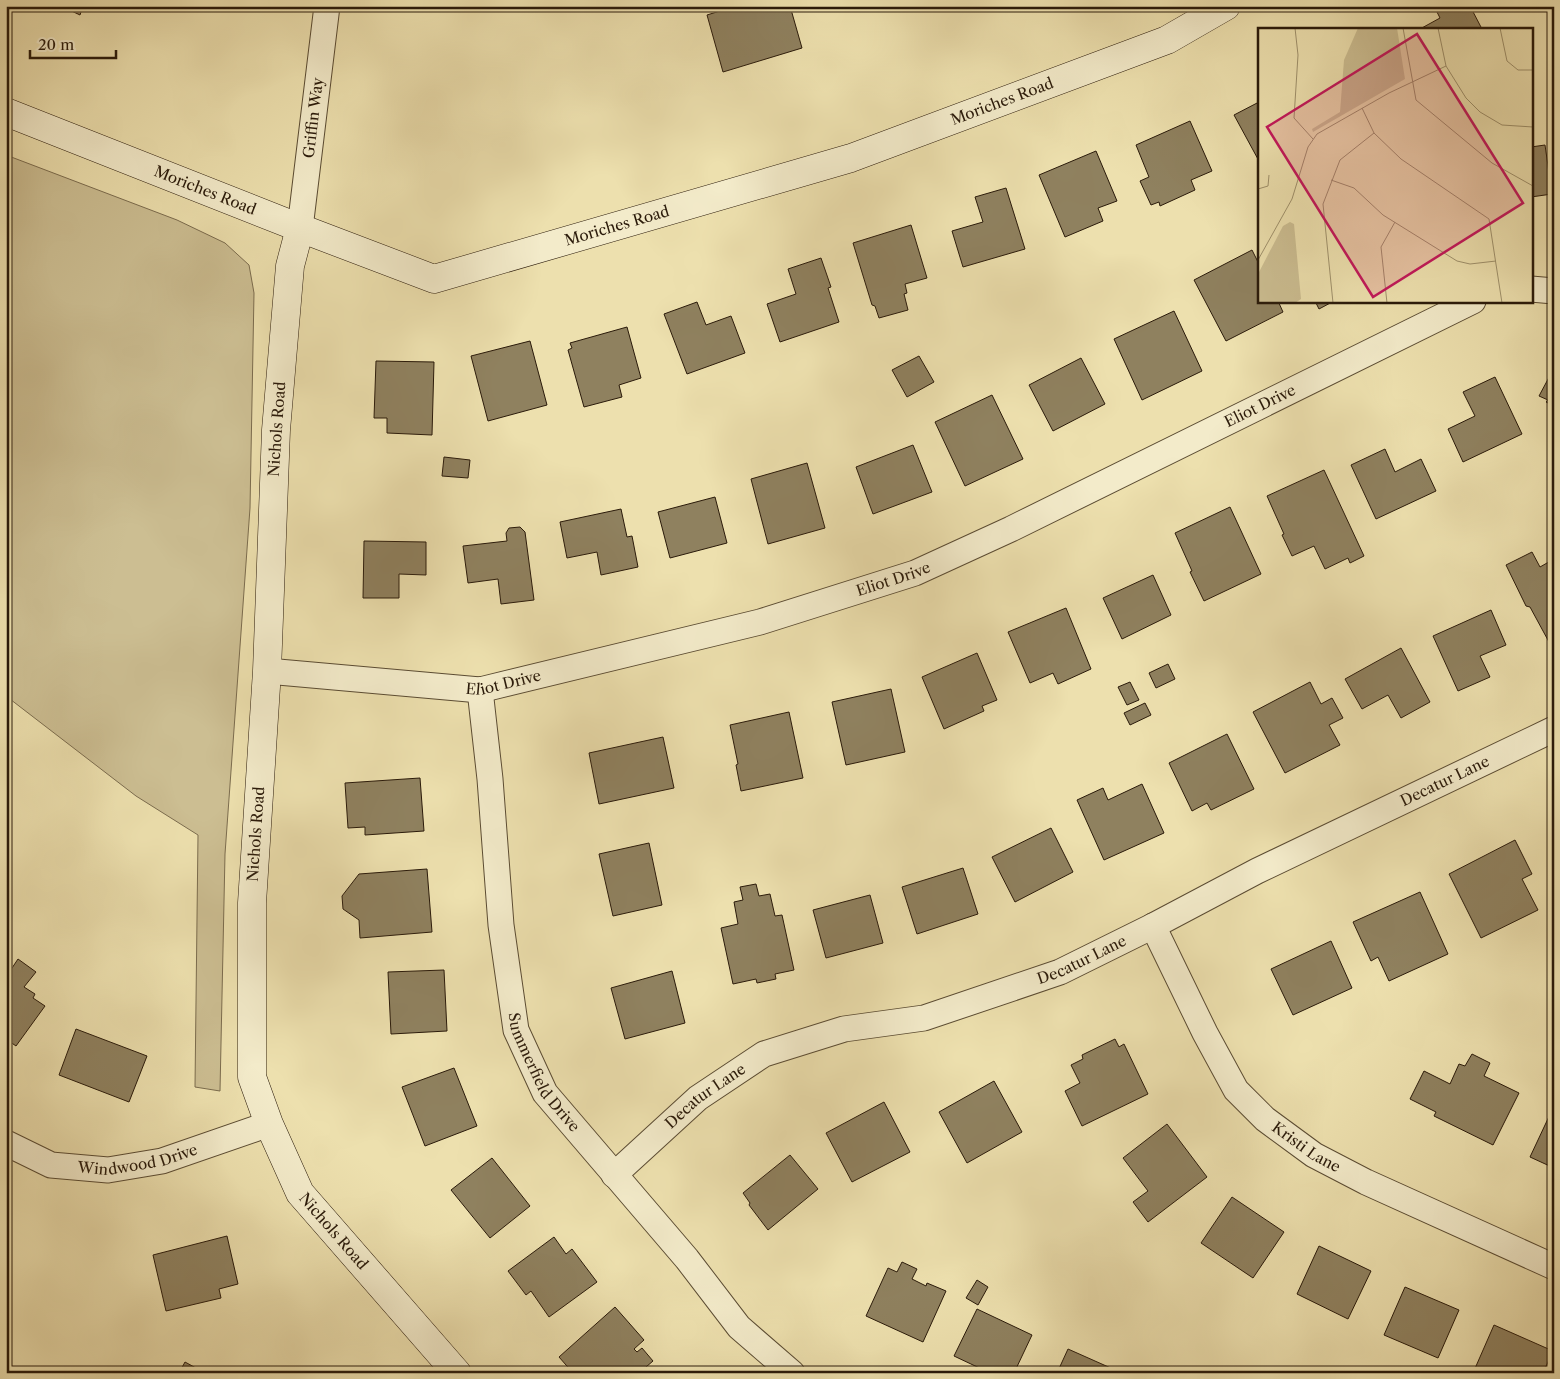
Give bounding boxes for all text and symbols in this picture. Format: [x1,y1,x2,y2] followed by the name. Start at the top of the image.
[30,28,116,60] scale bar
[1258,28,1532,302] inset map
[38,35,74,54] text: 20 m
[948,73,1056,129] street label: Moriches Road
[299,76,327,159] street label: Griffin Way
[151,161,259,219] street label: Moriches Road
[562,201,672,250] street label: Moriches Road
[1221,380,1299,431] street label: Eliot Drive
[264,381,289,477] street label: Nichols Road
[854,557,933,600] street label: Eliot Drive
[465,666,543,699] street label: Eliot Drive
[1397,751,1492,810] street label: Decatur Lane
[243,786,268,882] street label: Nichols Road
[1034,931,1129,988] street label: Decatur Lane
[505,1011,584,1136] street label: Summerfield Drive
[661,1059,749,1132] street label: Decatur Lane
[1268,1117,1344,1176] street label: Kristi Lane
[76,1139,200,1179] street label: Windwood Drive
[295,1189,372,1273] street label: Nichols Road

